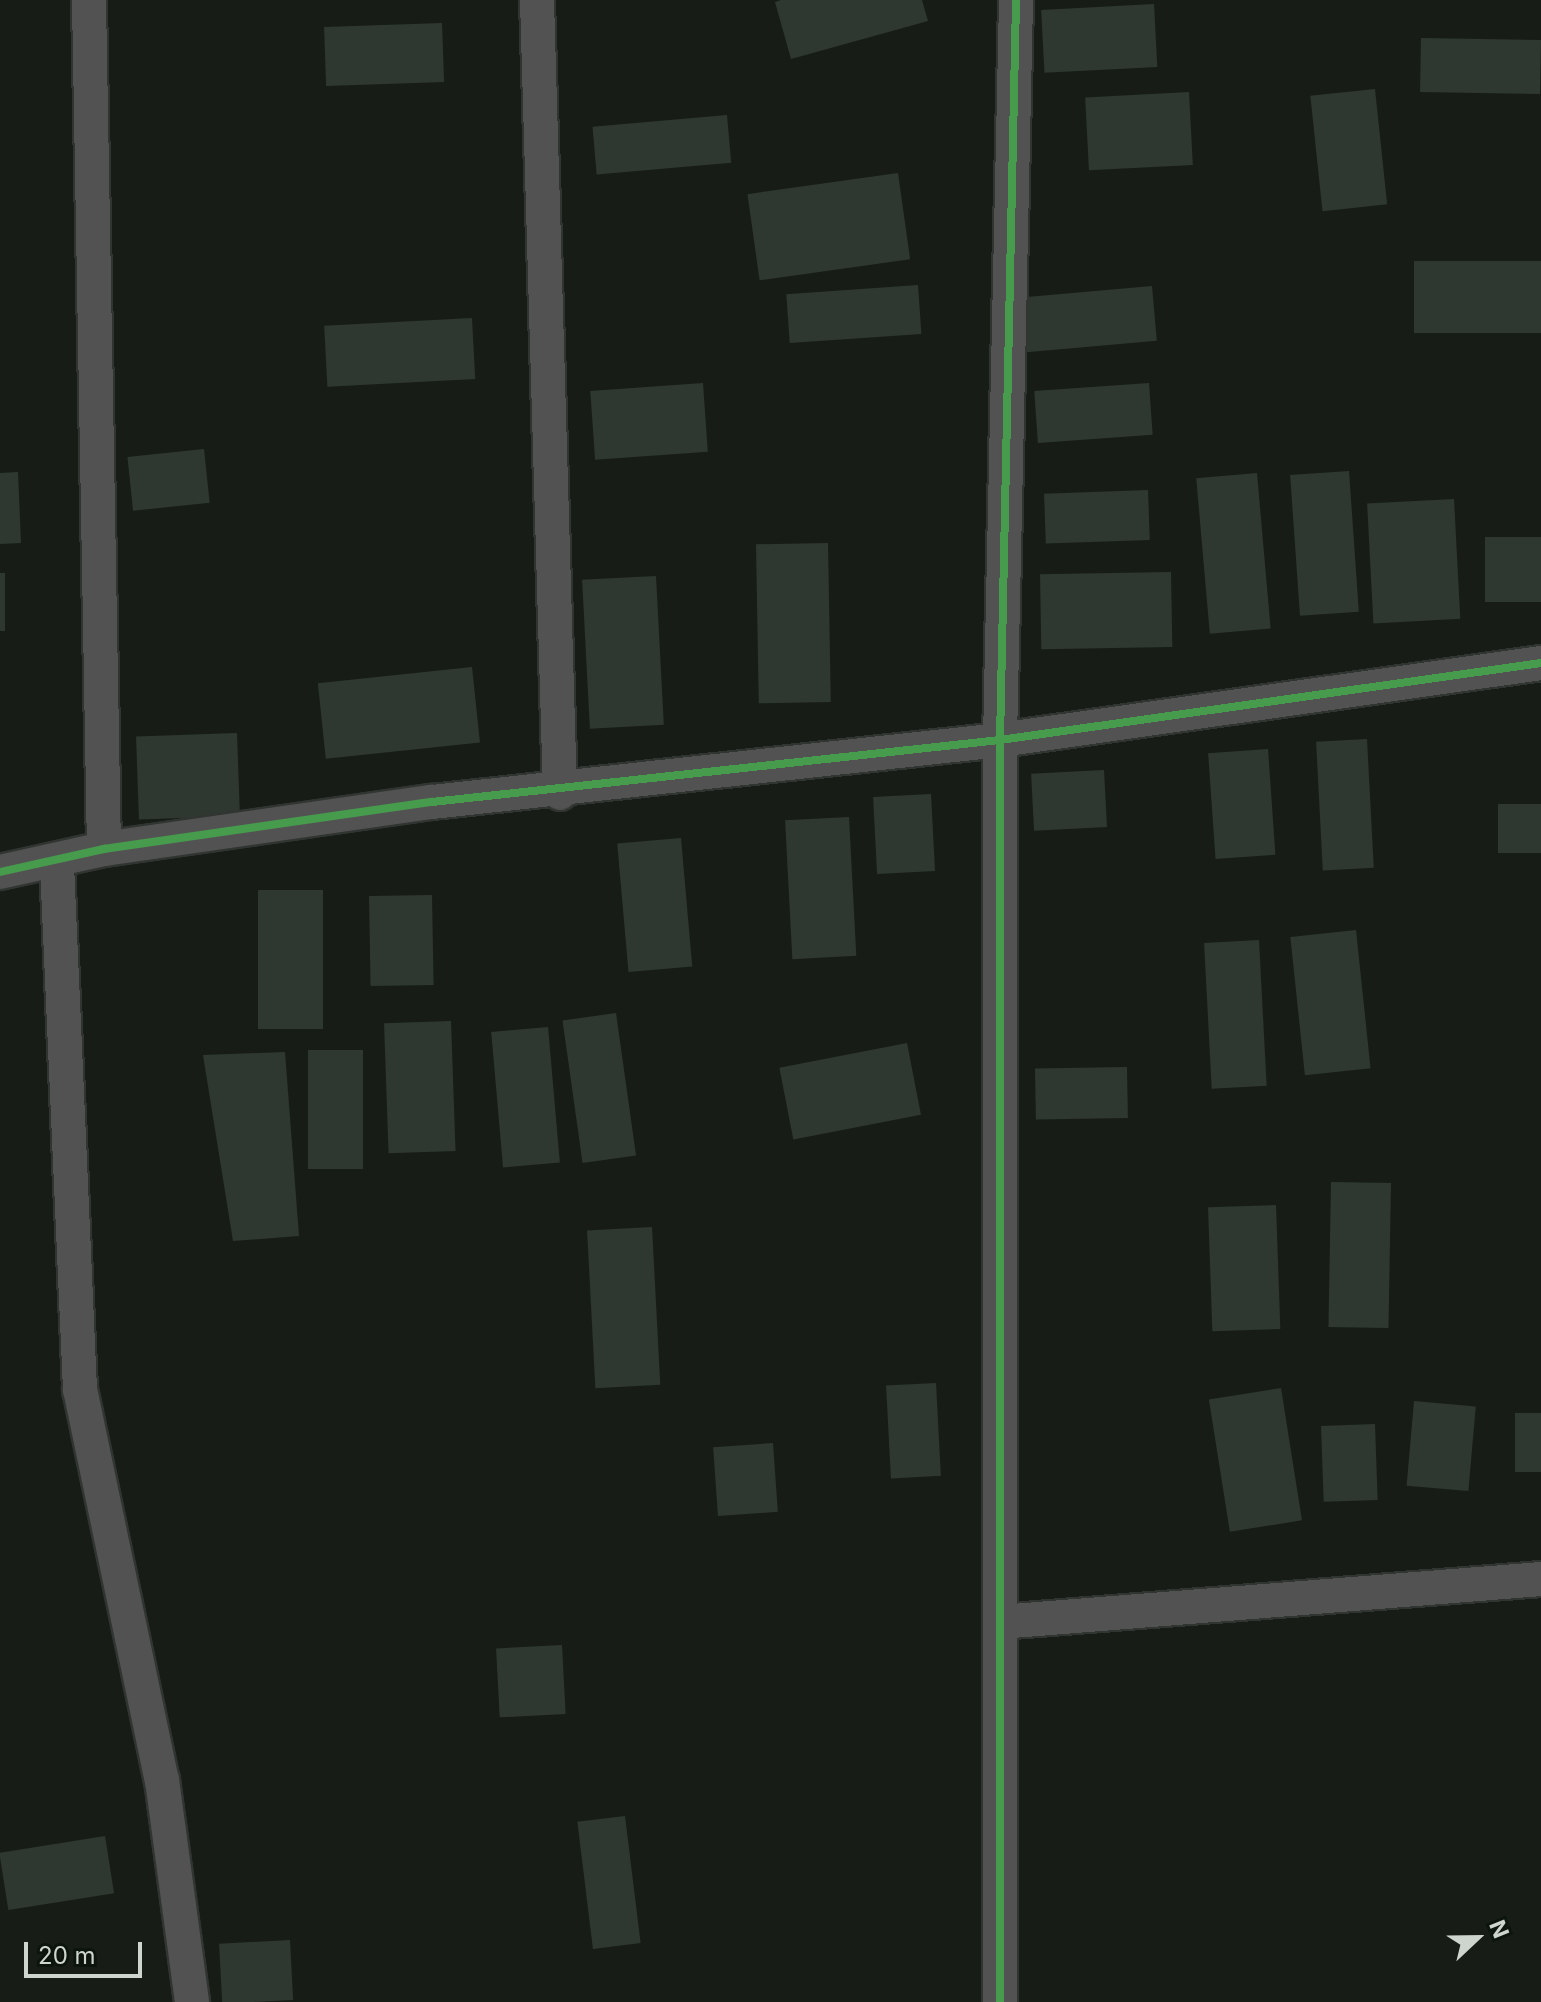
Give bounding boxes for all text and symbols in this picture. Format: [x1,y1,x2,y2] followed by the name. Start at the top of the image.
[1437,1898,1517,1978] north arrow
[1484,1916,1514,1942] text: N
[28,1926,146,1976] scale bar
[38,1941,96,1970] text: 20 m

